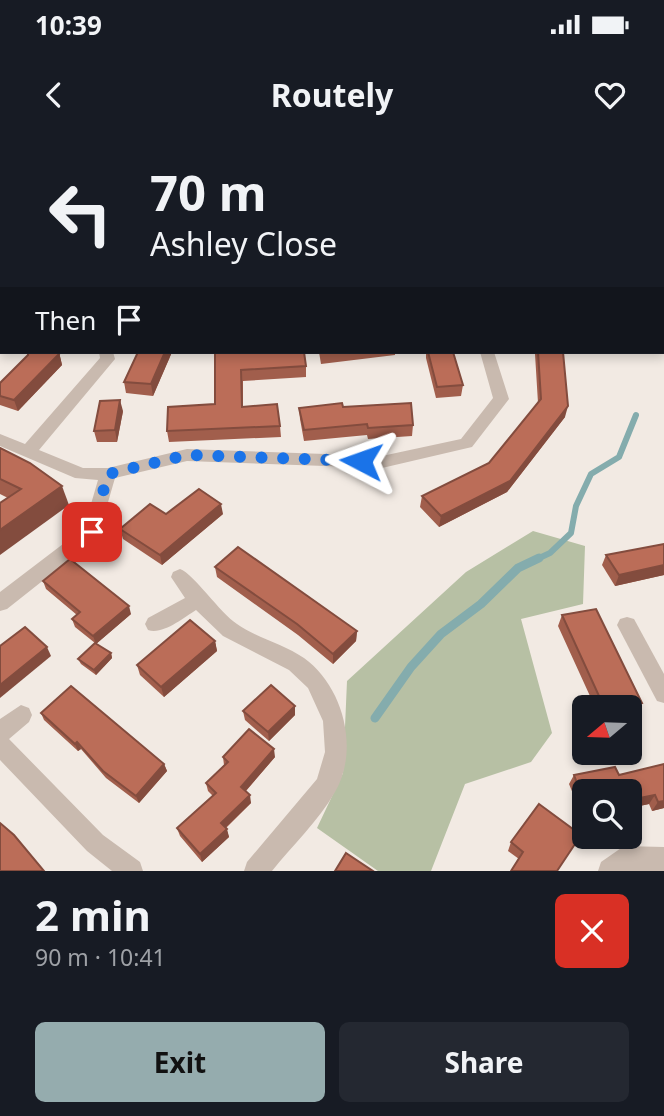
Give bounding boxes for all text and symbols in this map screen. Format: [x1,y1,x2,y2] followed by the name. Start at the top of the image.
[35,7,102,43] text: 10:39
[271,73,393,116] text: Routely
[35,76,73,114] icon: back
[591,76,629,114] icon: heart
[150,159,267,225] text: 70 m
[35,168,126,259] icon: left
[150,222,337,265] text: Ashley Close
[110,301,148,339] icon: arrive
[35,302,96,338] text: Then
[324,424,398,498] position arrow
[62,502,122,562] pin
[73,513,111,551] icon: arrive
[572,695,642,765] north arrow
[572,695,642,849] map controls
[572,779,642,849] button: search
[35,886,151,943] text: 2 min
[555,894,629,968] button: close
[35,941,166,973] text: 90 m · 10:41
[35,1022,325,1102] button: Exit
[339,1022,629,1102] button: Share

